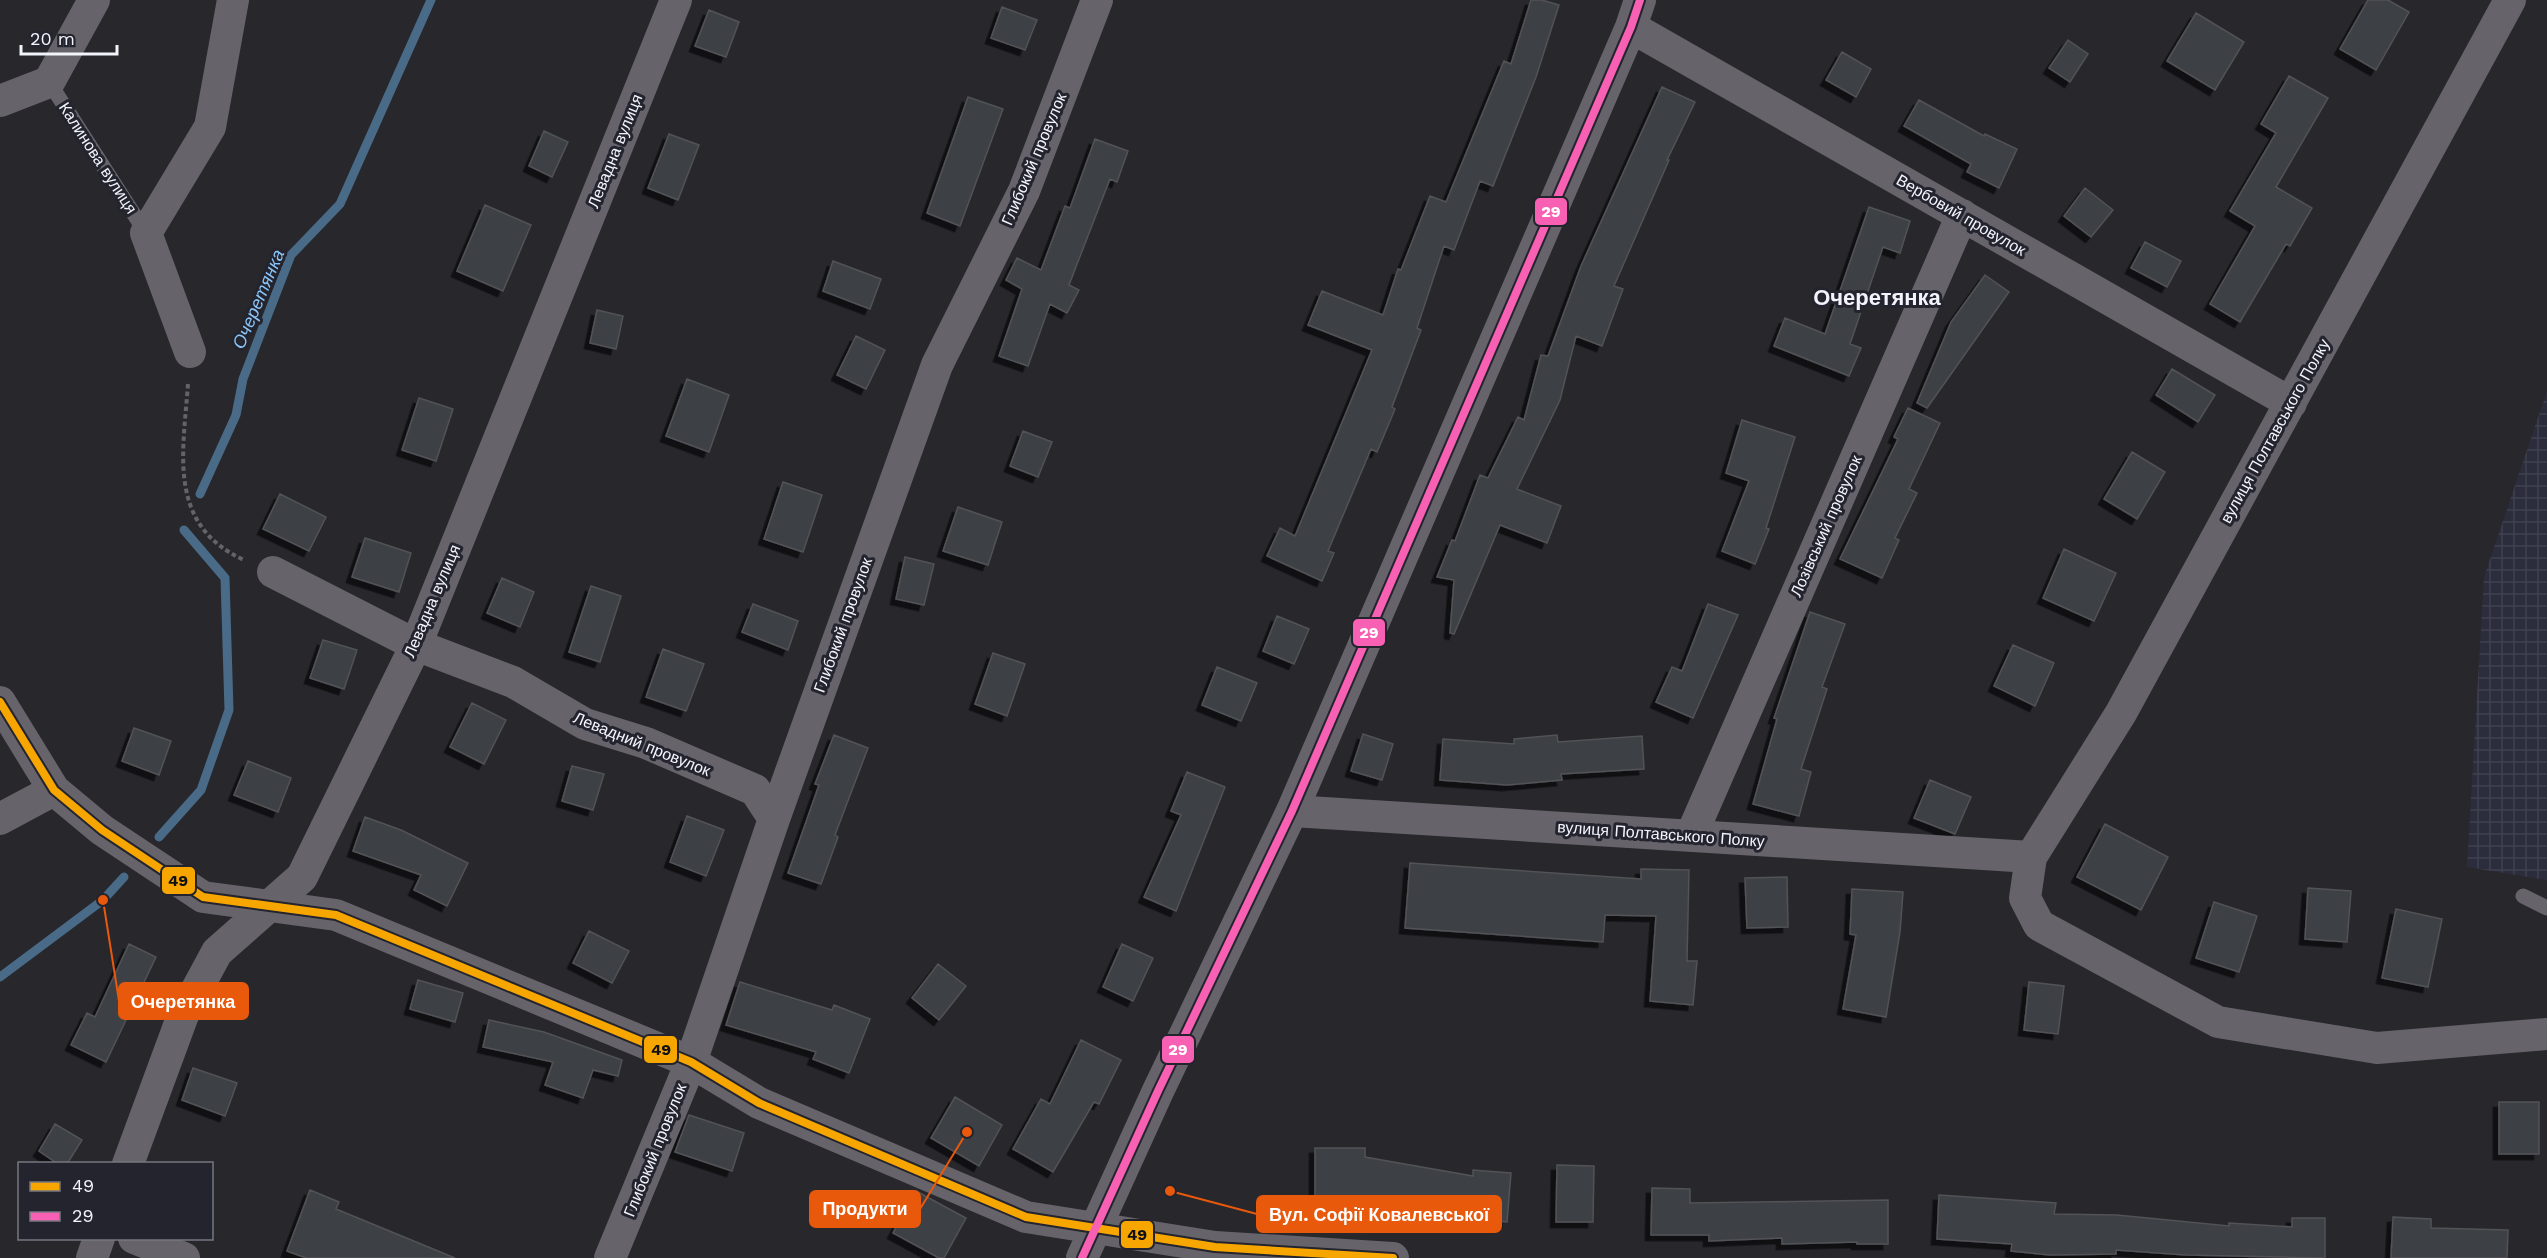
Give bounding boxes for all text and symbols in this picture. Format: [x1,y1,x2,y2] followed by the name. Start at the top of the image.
[21,18,117,56] scale bar
[30,28,75,49] text: 20 m
[997,89,1071,228] street label: Глибокий провулок
[584,91,646,211] street label: Левадна вулиця
[55,99,141,217] street label: Калинова вулиця
[1893,170,2030,260] street label: Вербовий провулок
[1534,197,1568,226] line badge: 29
[1541,202,1561,221] text: 29
[228,246,288,352] water label: Очеретянка
[1813,285,1942,310] district label: Очеретянка
[2216,335,2334,527] street label: вулиця Полтавського Полку
[1786,451,1866,600] street label: Лозівський провулок
[400,542,464,660] street label: Левадна вулиця
[810,554,877,695] street label: Глибокий провулок
[1352,618,1386,647] line badge: 29
[1359,623,1379,642] text: 29
[571,708,714,780] street label: Левадний провулок
[1557,817,1765,851] street label: вулиця Полтавського Полку
[161,866,196,895] line badge: 49
[168,871,188,890] text: 49
[119,983,248,1019] callout: Очеретянка
[131,991,236,1012] text: Очеретянка
[643,1035,678,1064] line badge: 49
[1161,1035,1195,1064] line badge: 29
[651,1040,671,1059] text: 49
[1168,1040,1188,1059] text: 29
[620,1080,691,1219] street label: Глибокий провулок
[18,1162,213,1240] legend
[72,1175,94,1196] text: 49
[810,1191,920,1227] callout: Продукти
[1257,1196,1501,1232] callout: Вул. Софії Ковалевської
[822,1198,908,1219] text: Продукти
[1269,1204,1490,1225] text: Вул. Софії Ковалевської
[72,1205,94,1226] text: 29
[1120,1220,1154,1249] line badge: 49
[1127,1225,1147,1244] text: 49

